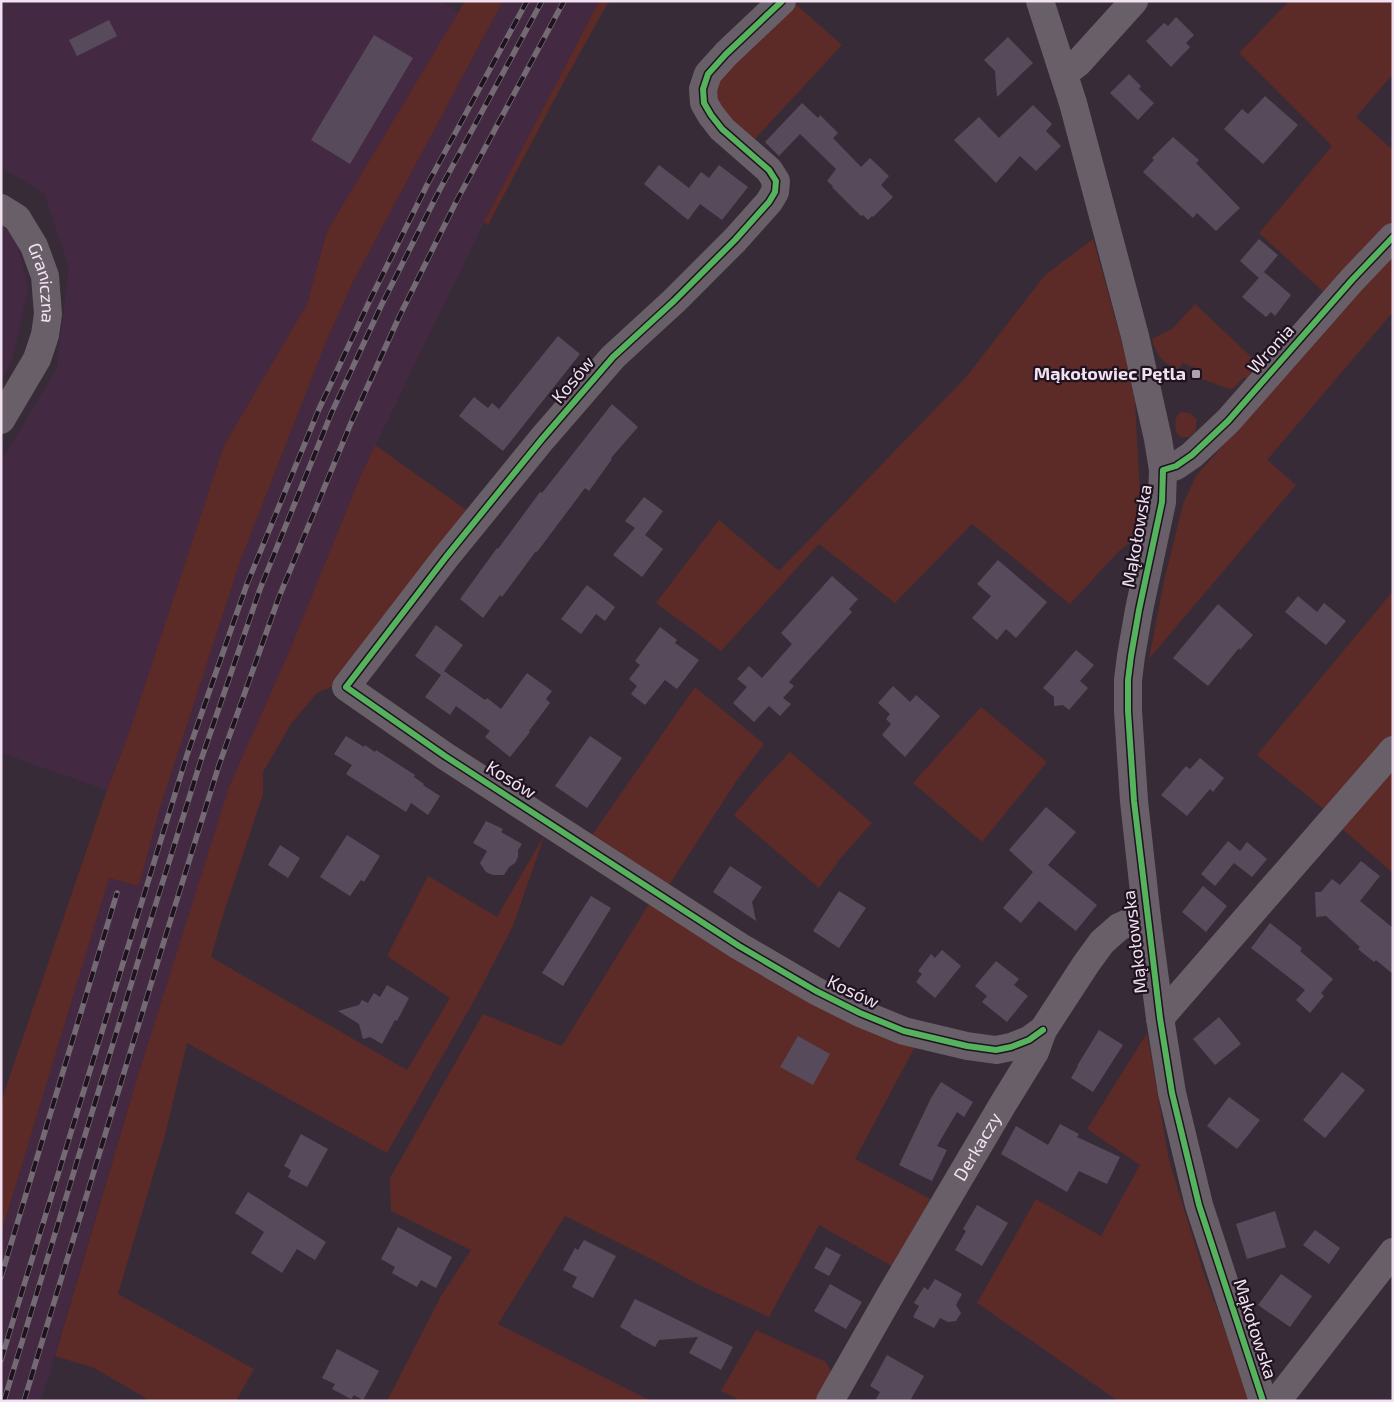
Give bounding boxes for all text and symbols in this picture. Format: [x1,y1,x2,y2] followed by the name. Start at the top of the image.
[24,240,60,325] street label: Graniczna
[1242,319,1298,378] street label: Wronia
[546,351,598,407] street label: Kosów
[1034,362,1186,384] place label: Mąkołowiec Pętla
[1190,368,1202,380] marker: Mąkołowiec Pętla
[1116,483,1156,589] street label: Mąkołowska
[482,755,541,803] street label: Kosów
[1117,889,1151,995] street label: Mąkołowska
[824,970,883,1013] street label: Kosów
[948,1108,1006,1184] street label: Derkaczy
[1229,1276,1282,1381] street label: Mąkołowska

